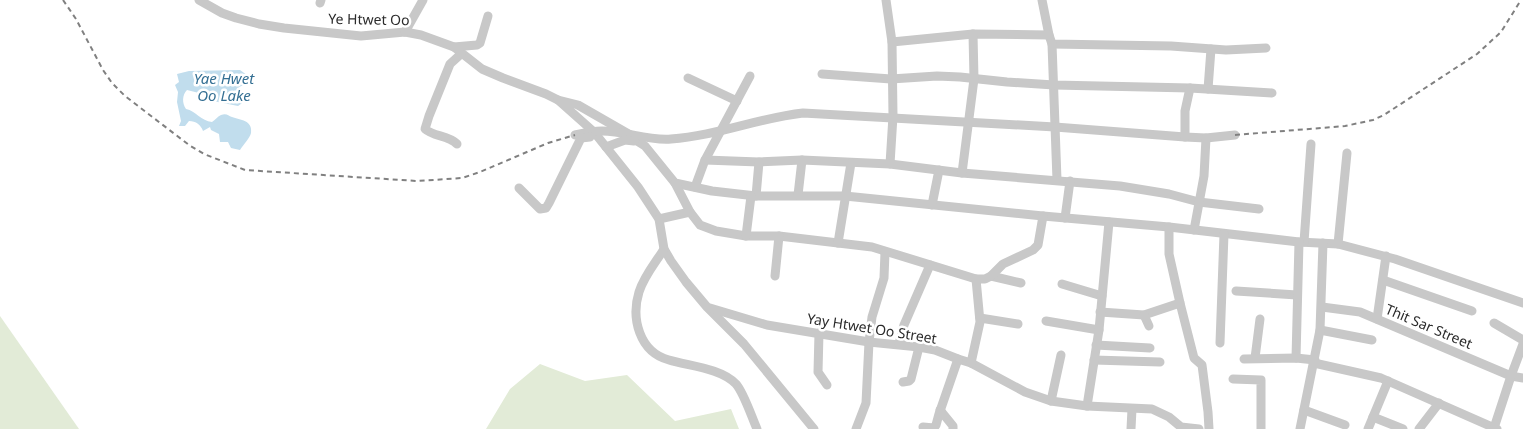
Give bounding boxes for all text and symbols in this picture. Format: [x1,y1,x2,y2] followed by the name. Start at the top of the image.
[328,9,410,29] street label: Ye Htwet Oo
[194,68,255,105] water label: Yae Hwet Oo Lake
[1383,299,1475,353] street label: Thit Sar Street
[806,308,938,348] street label: Yay Htwet Oo Street

